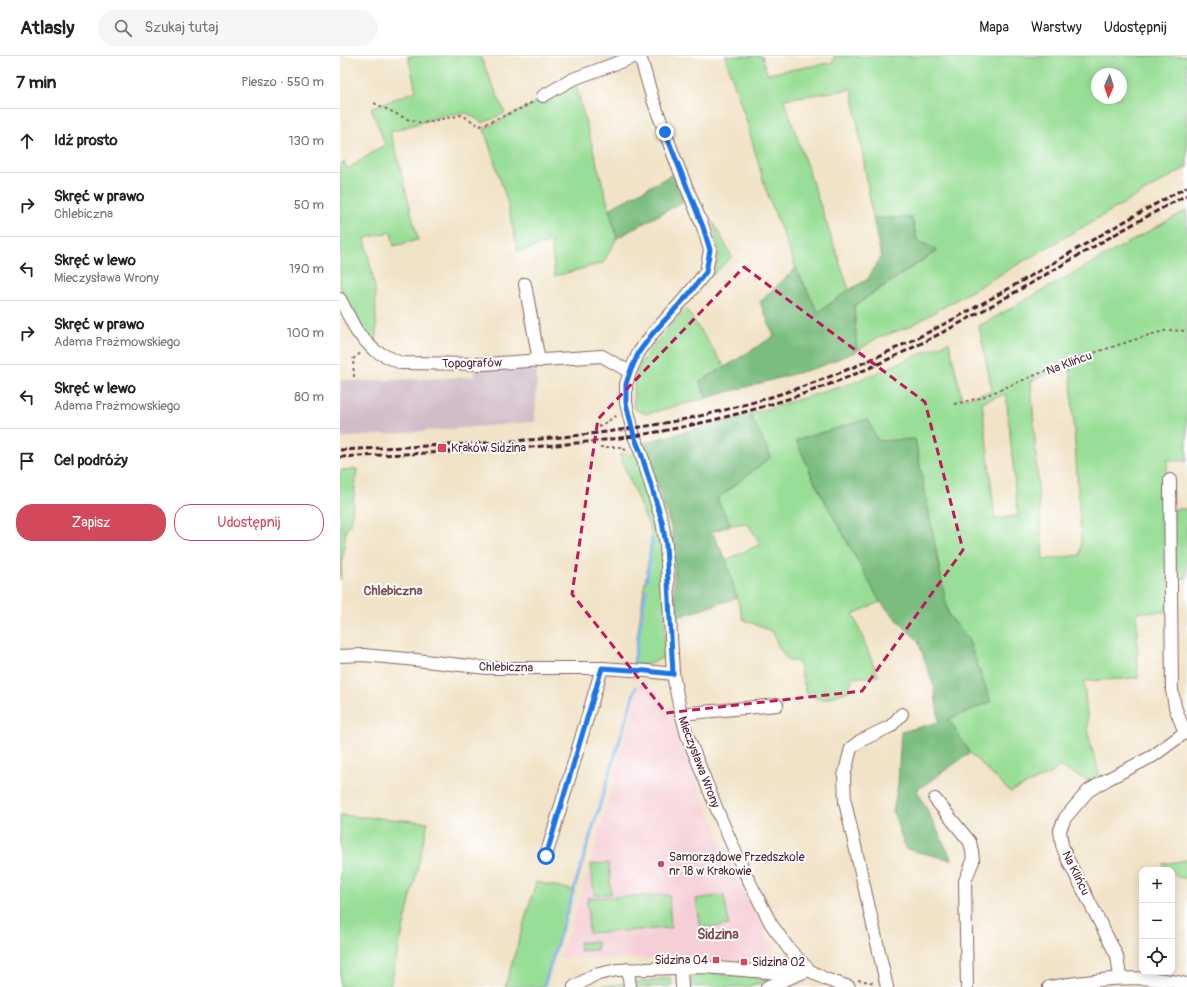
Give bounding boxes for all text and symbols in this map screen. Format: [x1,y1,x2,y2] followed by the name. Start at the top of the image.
[98,10,378,46] search box
[20,16,74,40] text: Atlasly
[112,17,134,39] icon: search
[144,18,219,37] text: Szukaj tutaj
[979,19,1009,36] text: Mapa
[1031,19,1082,36] text: Warstwy
[1104,19,1167,36] text: Udostępnij
[1091,68,1127,104] north arrow
[16,72,56,93] text: 7 min
[241,74,324,90] text: Pieszo · 550 m
[656,123,674,141] route end
[16,130,38,152] icon: ahead
[54,131,118,150] text: Idź prosto
[288,133,324,149] text: 130 m
[54,187,144,206] text: Skręć w prawo
[16,194,38,216] icon: right
[294,197,324,213] text: 50 m
[54,206,113,222] text: Chlebiczna
[54,251,136,270] text: Skręć w lewo
[16,258,38,280] icon: left
[289,261,324,277] text: 190 m
[54,270,159,286] text: Mieczysława Wrony
[54,315,144,334] text: Skręć w prawo
[16,322,38,344] icon: right
[287,325,324,341] text: 100 m
[54,334,180,350] text: Adama Prażmowskiego
[1044,348,1094,379] street label: Na Klińcu
[442,355,502,372] street label: Topografów
[54,379,136,398] text: Skręć w lewo
[16,386,38,408] icon: left
[294,389,324,405] text: 80 m
[54,398,180,414] text: Adama Prażmowskiego
[451,441,526,456] place label: Kraków Sidzina
[436,442,448,454] marker: Kraków Sidzina
[16,450,38,472] icon: arrive
[54,451,128,470] text: Cel podróży
[16,504,166,541] button: Zapisz
[174,504,324,541] button: Udostępnij
[363,583,423,599] district label: Chlebiczna
[479,660,534,675] street label: Chlebiczna
[674,714,723,810] street label: Mieczysława Wrony
[537,847,555,865] route start
[1058,849,1093,898] street label: Na Klińcu
[669,850,805,879] place label: Samorządowe Przedszkole nr 18 w Krakowie
[656,859,666,869] marker: Samorządowe Przedszkole nr 18 w Krakowie
[1139,867,1175,975] map controls
[1139,867,1175,903] button: +
[1139,903,1175,939] button: −
[697,926,739,943] district label: Sidzina
[1139,939,1175,975] button: locate
[655,953,708,968] place label: Sidzina 04
[711,955,721,965] marker: Sidzina 04
[752,955,805,970] place label: Sidzina 02
[739,957,749,967] marker: Sidzina 02

